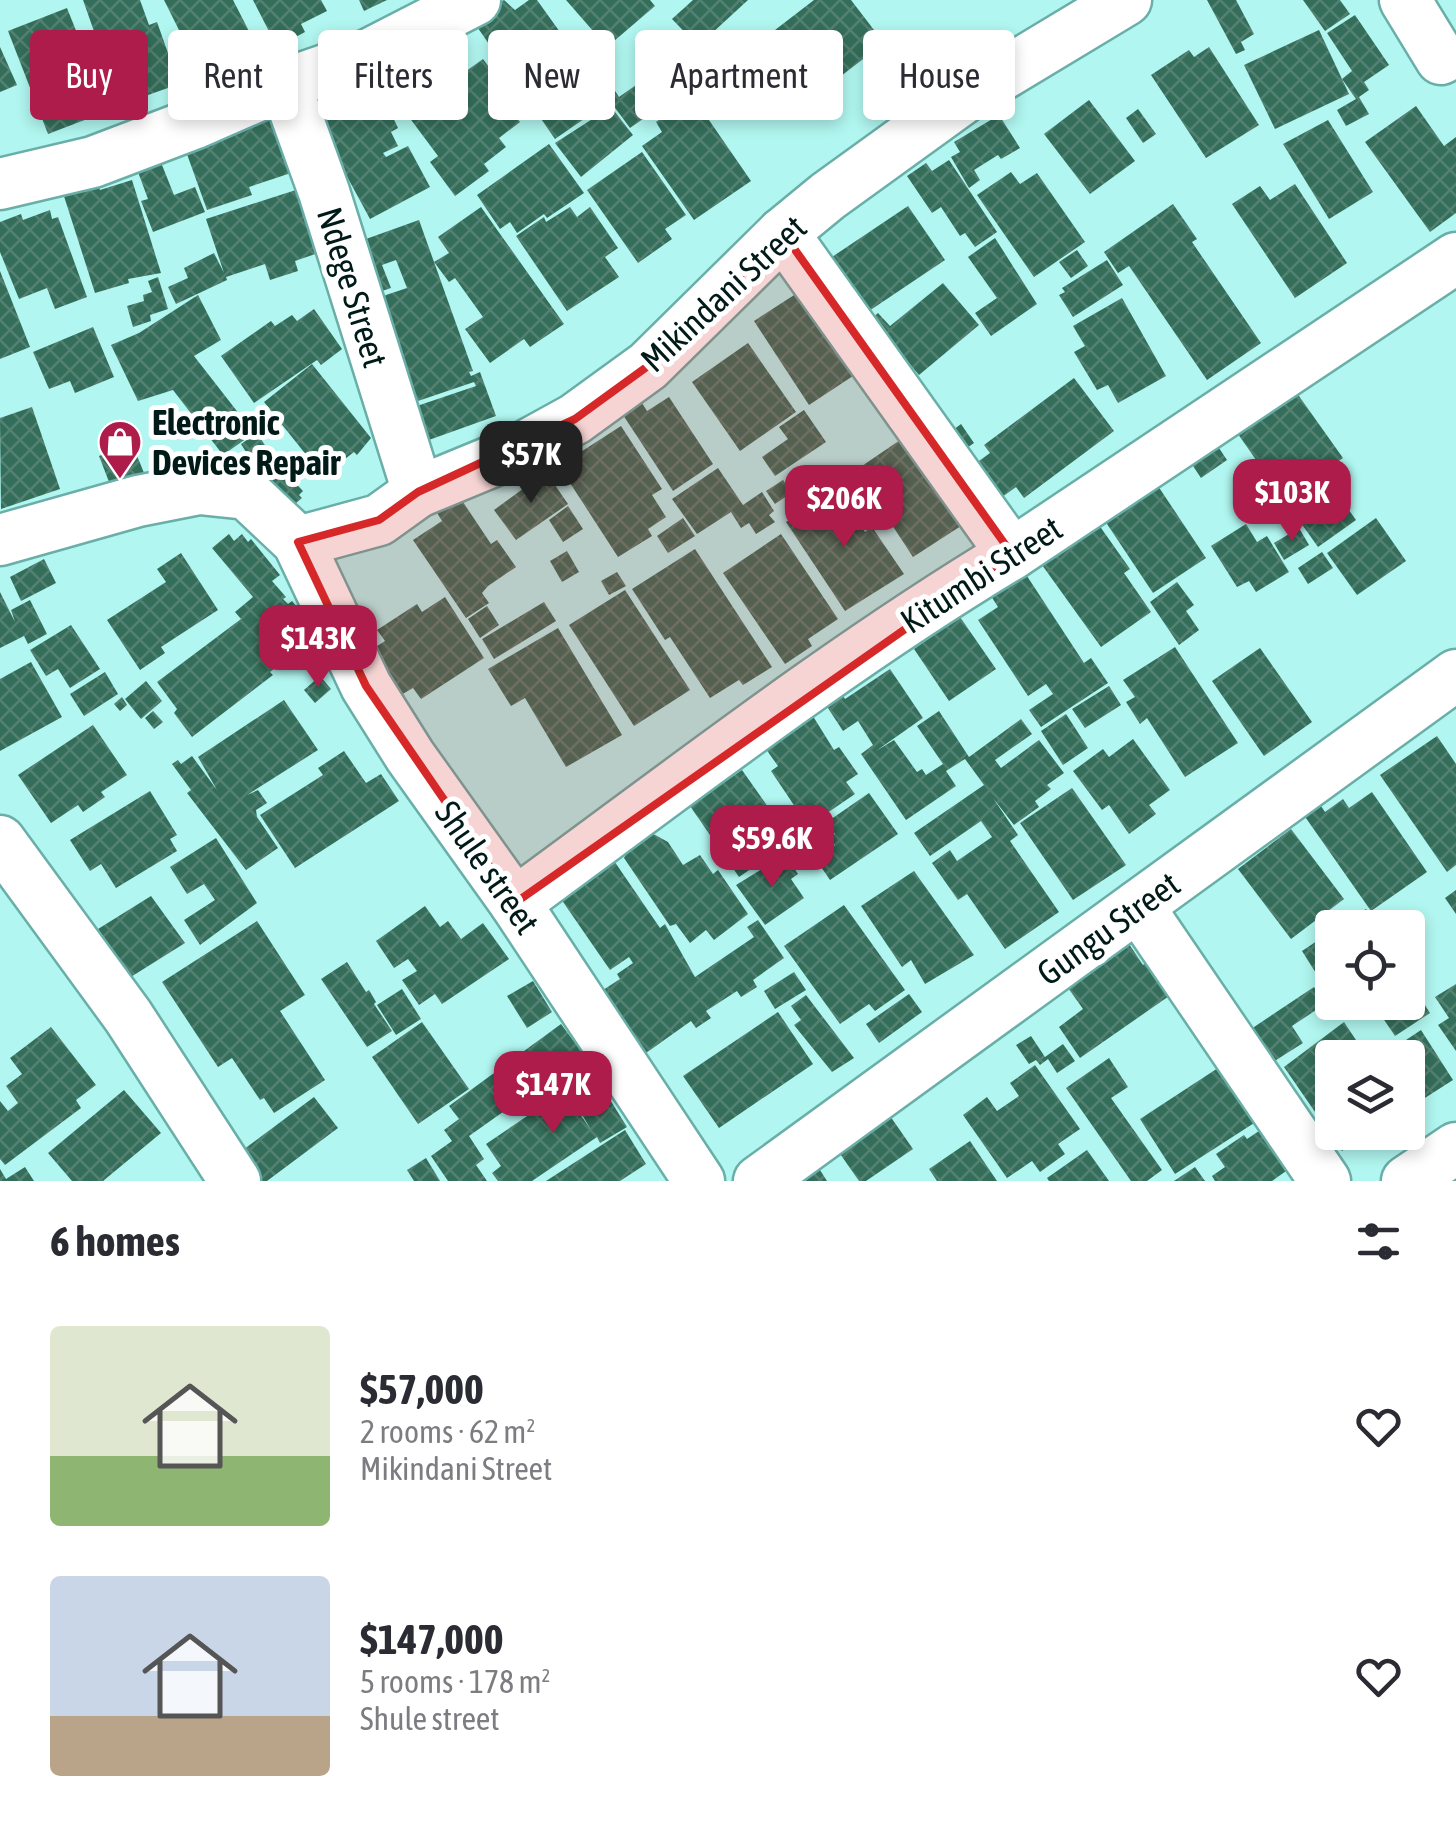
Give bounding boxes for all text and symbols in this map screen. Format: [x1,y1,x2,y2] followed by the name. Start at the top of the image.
[30,30,148,120] chip: Buy
[168,30,298,120] chip: Rent
[318,30,468,120] chip: Filters
[488,30,615,120] chip: New
[635,30,843,120] chip: Apartment
[863,30,1015,120] chip: House
[310,202,396,372] street label: Ndege Street
[632,207,814,379] street label: Mikindani Street
[152,402,341,482] place label: Electronic Devices Repair
[97,419,143,480] shop icon: Electronic Devices Repair
[472,421,590,506] pin: $57K
[501,435,561,472] text: $57K
[1222,459,1362,544] pin: $103K
[774,465,914,550] pin: $206K
[1255,473,1329,510] text: $103K
[807,479,881,516] text: $206K
[893,507,1069,641] street label: Kitumbi Street
[248,605,388,690] pin: $143K
[281,619,355,656] text: $143K
[428,793,548,941] street label: Shule street
[691,805,853,890] pin: $59.6K
[732,819,812,856] text: $59.6K
[1029,863,1187,993] street label: Gungu Street
[1315,910,1425,1150] map controls
[1315,910,1425,1020] button: locate
[1315,1040,1425,1150] button: layers
[483,1051,623,1136] pin: $147K
[516,1065,590,1102] text: $147K
[1351,1214,1406,1269] icon: filters
[50,1217,180,1265] text: 6 homes
[360,1365,484,1413] text: $57,000
[130,1366,250,1486] icon: home
[1351,1399,1406,1454] icon: heart
[360,1413,535,1450] text: 2 rooms · 62 m²
[360,1450,552,1487] text: Mikindani Street
[360,1615,504,1663] text: $147,000
[130,1616,250,1736] icon: home
[1351,1649,1406,1704] icon: heart
[360,1663,550,1700] text: 5 rooms · 178 m²
[360,1700,500,1737] text: Shule street

